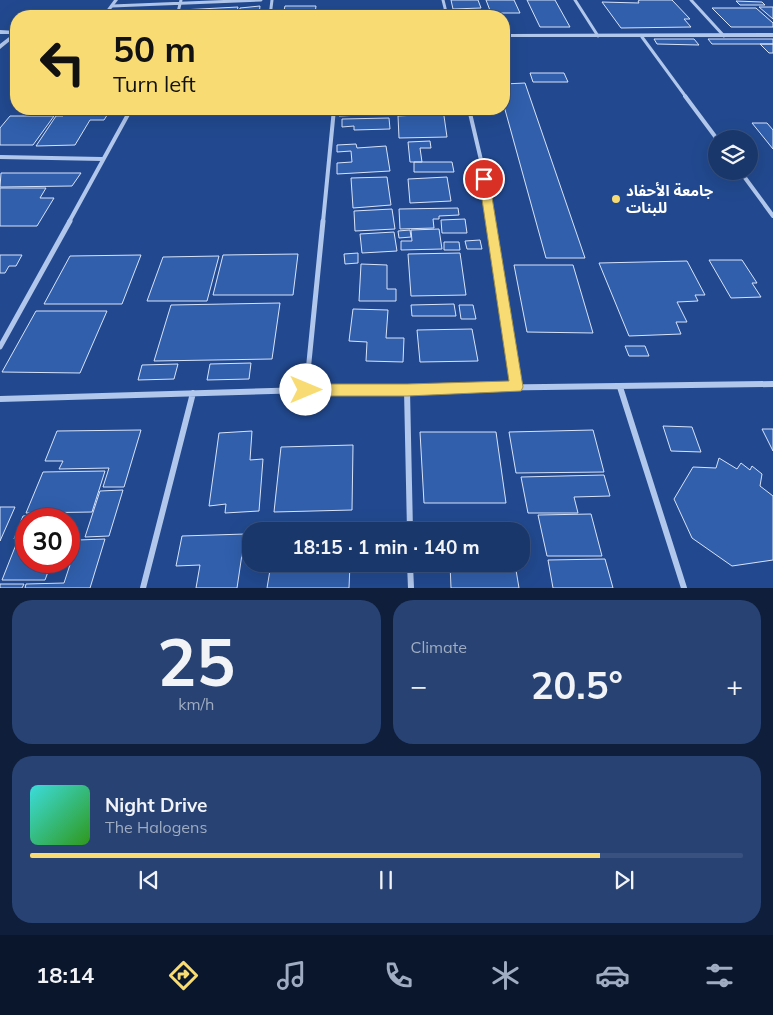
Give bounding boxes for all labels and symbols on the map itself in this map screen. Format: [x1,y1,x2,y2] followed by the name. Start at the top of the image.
[463,158,505,200] pin
[626,181,714,217] place label: جامعة الأحفاد للبنات
[610,193,622,205] marker: جامعة الأحفاد للبنات
[279,363,331,415] position arrow
[15,508,80,573] speed limit sign: 30

